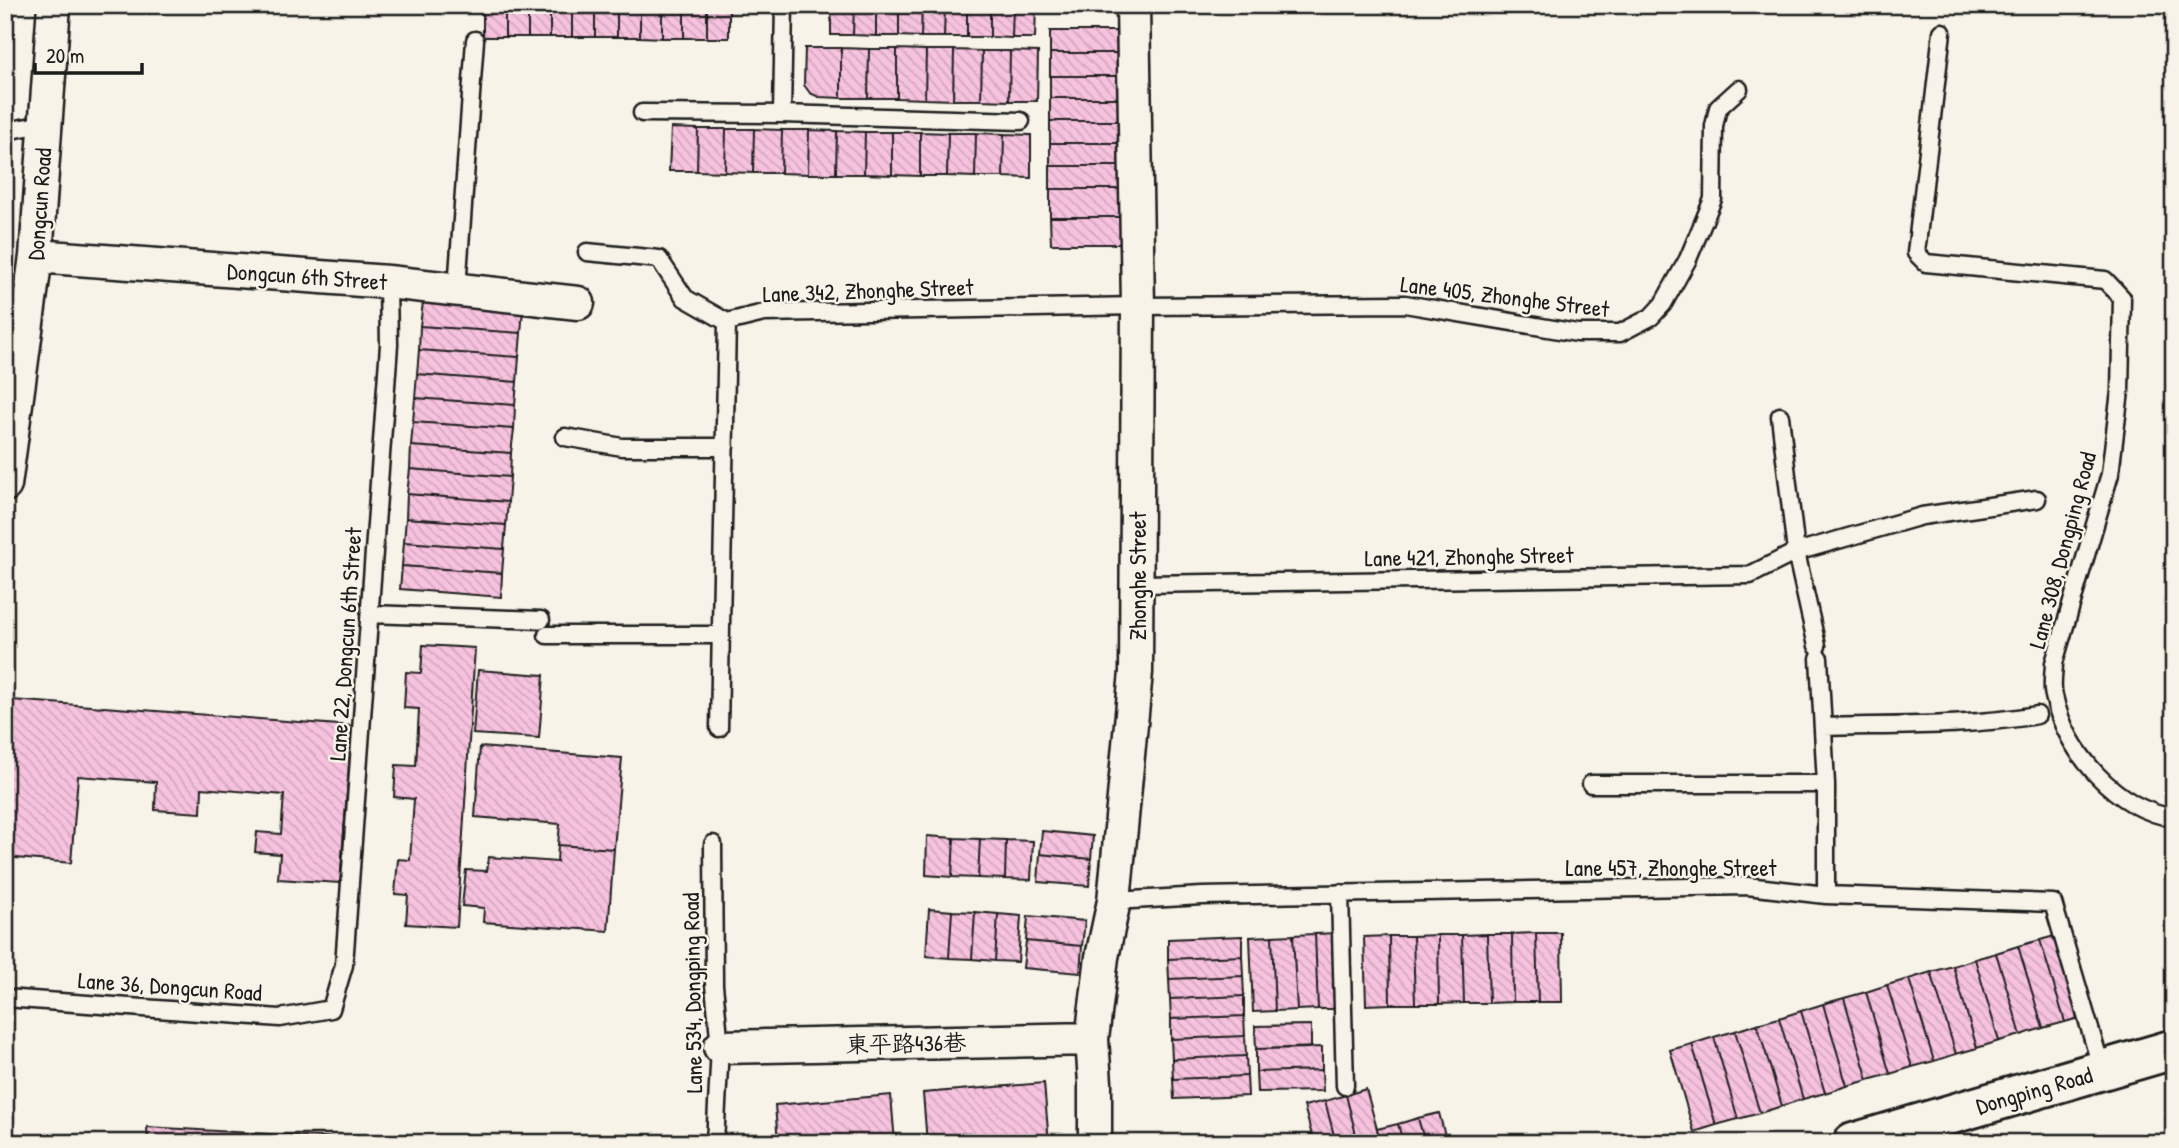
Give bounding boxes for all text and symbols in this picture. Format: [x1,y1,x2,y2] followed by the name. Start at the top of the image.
[35,32,142,76] scale bar
[46,41,84,70] text: 20 m
[20,147,58,261] street label: Dongcun Road
[226,255,389,297] street label: Dongcun 6th Street
[1399,268,1612,324] street label: Lane 405, Zhonghe Street
[762,271,975,309] street label: Lane 342, Zhonghe Street
[2021,448,2103,652] street label: Lane 308, Dongping Road
[1122,510,1153,640] street label: Zhonghe Street
[321,525,369,762] street label: Lane 22, Dongcun 6th Street
[1364,539,1575,573] street label: Lane 421, Zhonghe Street
[1566,852,1778,883] street label: Lane 457, Zhonghe Street
[675,892,709,1093] street label: Lane 534, Dongping Road
[77,964,263,1008] street label: Lane 36, Dongcun Road
[846,1026,967,1060] street label: 東平路436巷
[1972,1059,2096,1121] street label: Dongping Road

